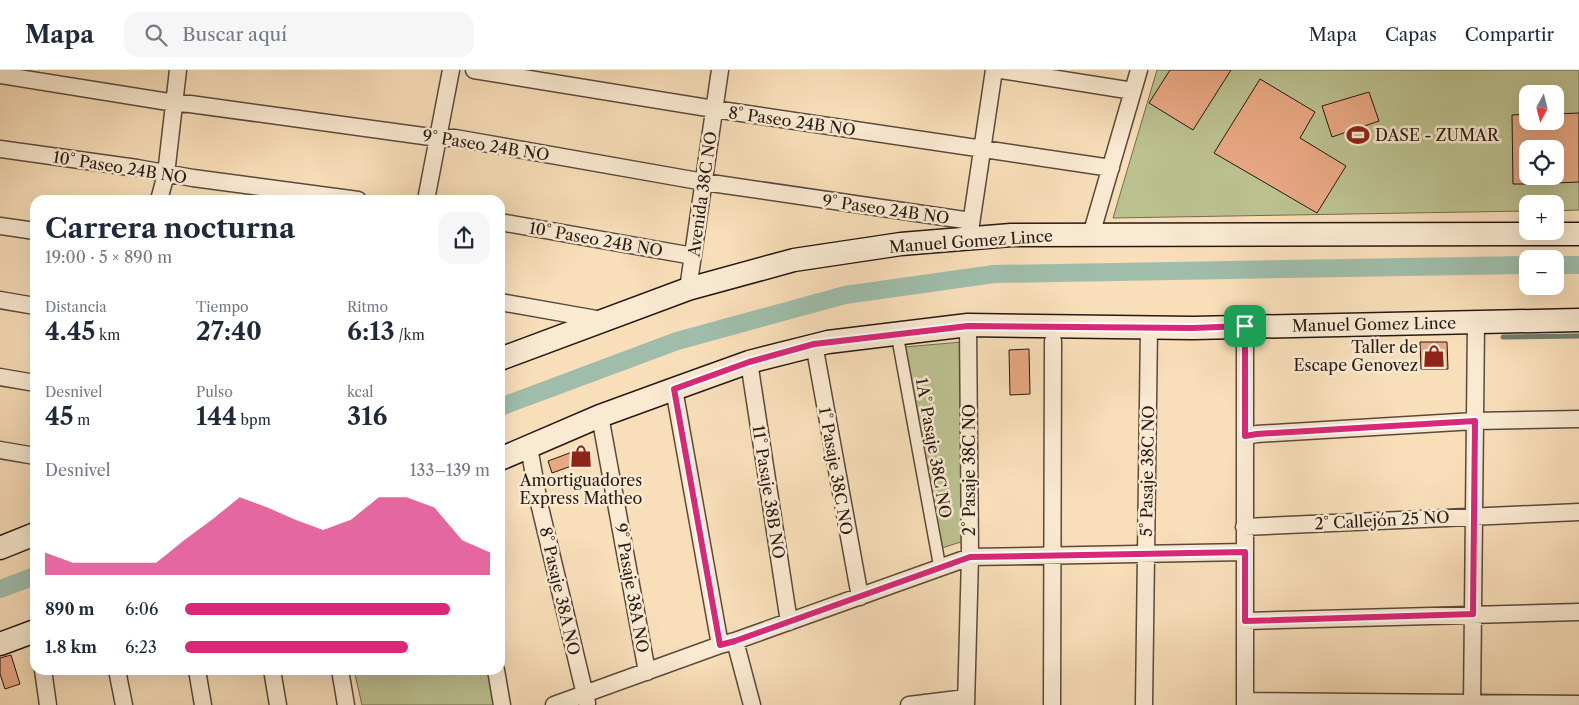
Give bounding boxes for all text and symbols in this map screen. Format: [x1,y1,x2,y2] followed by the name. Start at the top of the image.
[124,12,474,57] search box
[25,20,94,49] text: Mapa
[142,21,170,49] icon: search
[182,23,287,46] text: Buscar aquí
[1309,24,1357,46] text: Mapa
[1385,24,1437,46] text: Capas
[1465,24,1554,46] text: Compartir
[1519,85,1564,130] north arrow
[1519,85,1564,295] map controls
[727,102,857,140] street label: 8° Paseo 24B NO
[1345,122,1371,148] sports icon: DASE - ZUMAR
[421,125,551,165] street label: 9° Paseo 24B NO
[1375,125,1500,145] place label: DASE - ZUMAR
[683,130,721,259] street label: Avenida 38C NO
[1519,140,1564,185] button: locate
[52,147,188,187] street label: 10° Paseo 24B NO
[821,190,951,228] street label: 9° Paseo 24B NO
[1519,195,1564,240] button: +
[45,211,295,245] text: Carrera nocturna
[438,212,490,264] button: share
[528,217,664,261] street label: 10° Paseo 24B NO
[888,225,1054,257] street label: Manuel Gomez Lince
[45,247,172,267] text: 19:00 · 5 × 890 m
[1519,250,1564,295] button: −
[45,298,107,316] text: Distancia
[196,298,249,316] text: Tiempo
[347,298,388,316] text: Ritmo
[1224,305,1266,347] pin
[1231,312,1259,340] icon: arrive
[1292,313,1456,335] street label: Manuel Gomez Lince
[45,316,95,347] text: 4.45
[196,316,262,347] text: 27:40
[347,316,395,347] text: 6:13
[95,326,120,344] text: km
[395,326,425,344] text: /km
[1293,337,1418,375] place label: Taller de Escape Genovez
[1421,343,1447,369] shop icon: Taller de Escape Genovez
[912,376,956,520] street label: 1A° Pasaje 38C NO
[45,383,102,401] text: Desnivel
[196,383,233,401] text: Pulso
[347,383,373,401] text: kcal
[45,401,74,432] text: 45
[196,401,237,432] text: 144
[347,401,387,432] text: 316
[959,404,979,536] street label: 2° Pasaje 38C NO
[1136,405,1158,537] street label: 5° Pasaje 38C NO
[815,406,857,536] street label: 1° Pasaje 38C NO
[74,411,90,429] text: m
[237,411,271,429] text: bpm
[749,424,789,560] street label: 11° Pasaje 38B NO
[568,443,594,469] shop icon: Amortiguadores Express Matheo
[45,460,111,480] text: Desnivel
[410,460,490,480] text: 133–139 m
[519,470,643,508] place label: Amortiguadores Express Matheo
[1314,506,1450,534] street label: 2° Callejón 25 NO
[611,522,653,654] street label: 9° Pasaje 38A NO
[535,525,585,657] street label: 8° Pasaje 38A NO
[45,599,95,619] text: 890 m
[125,599,158,619] text: 6:06
[45,637,97,657] text: 1.8 km
[125,637,157,657] text: 6:23

